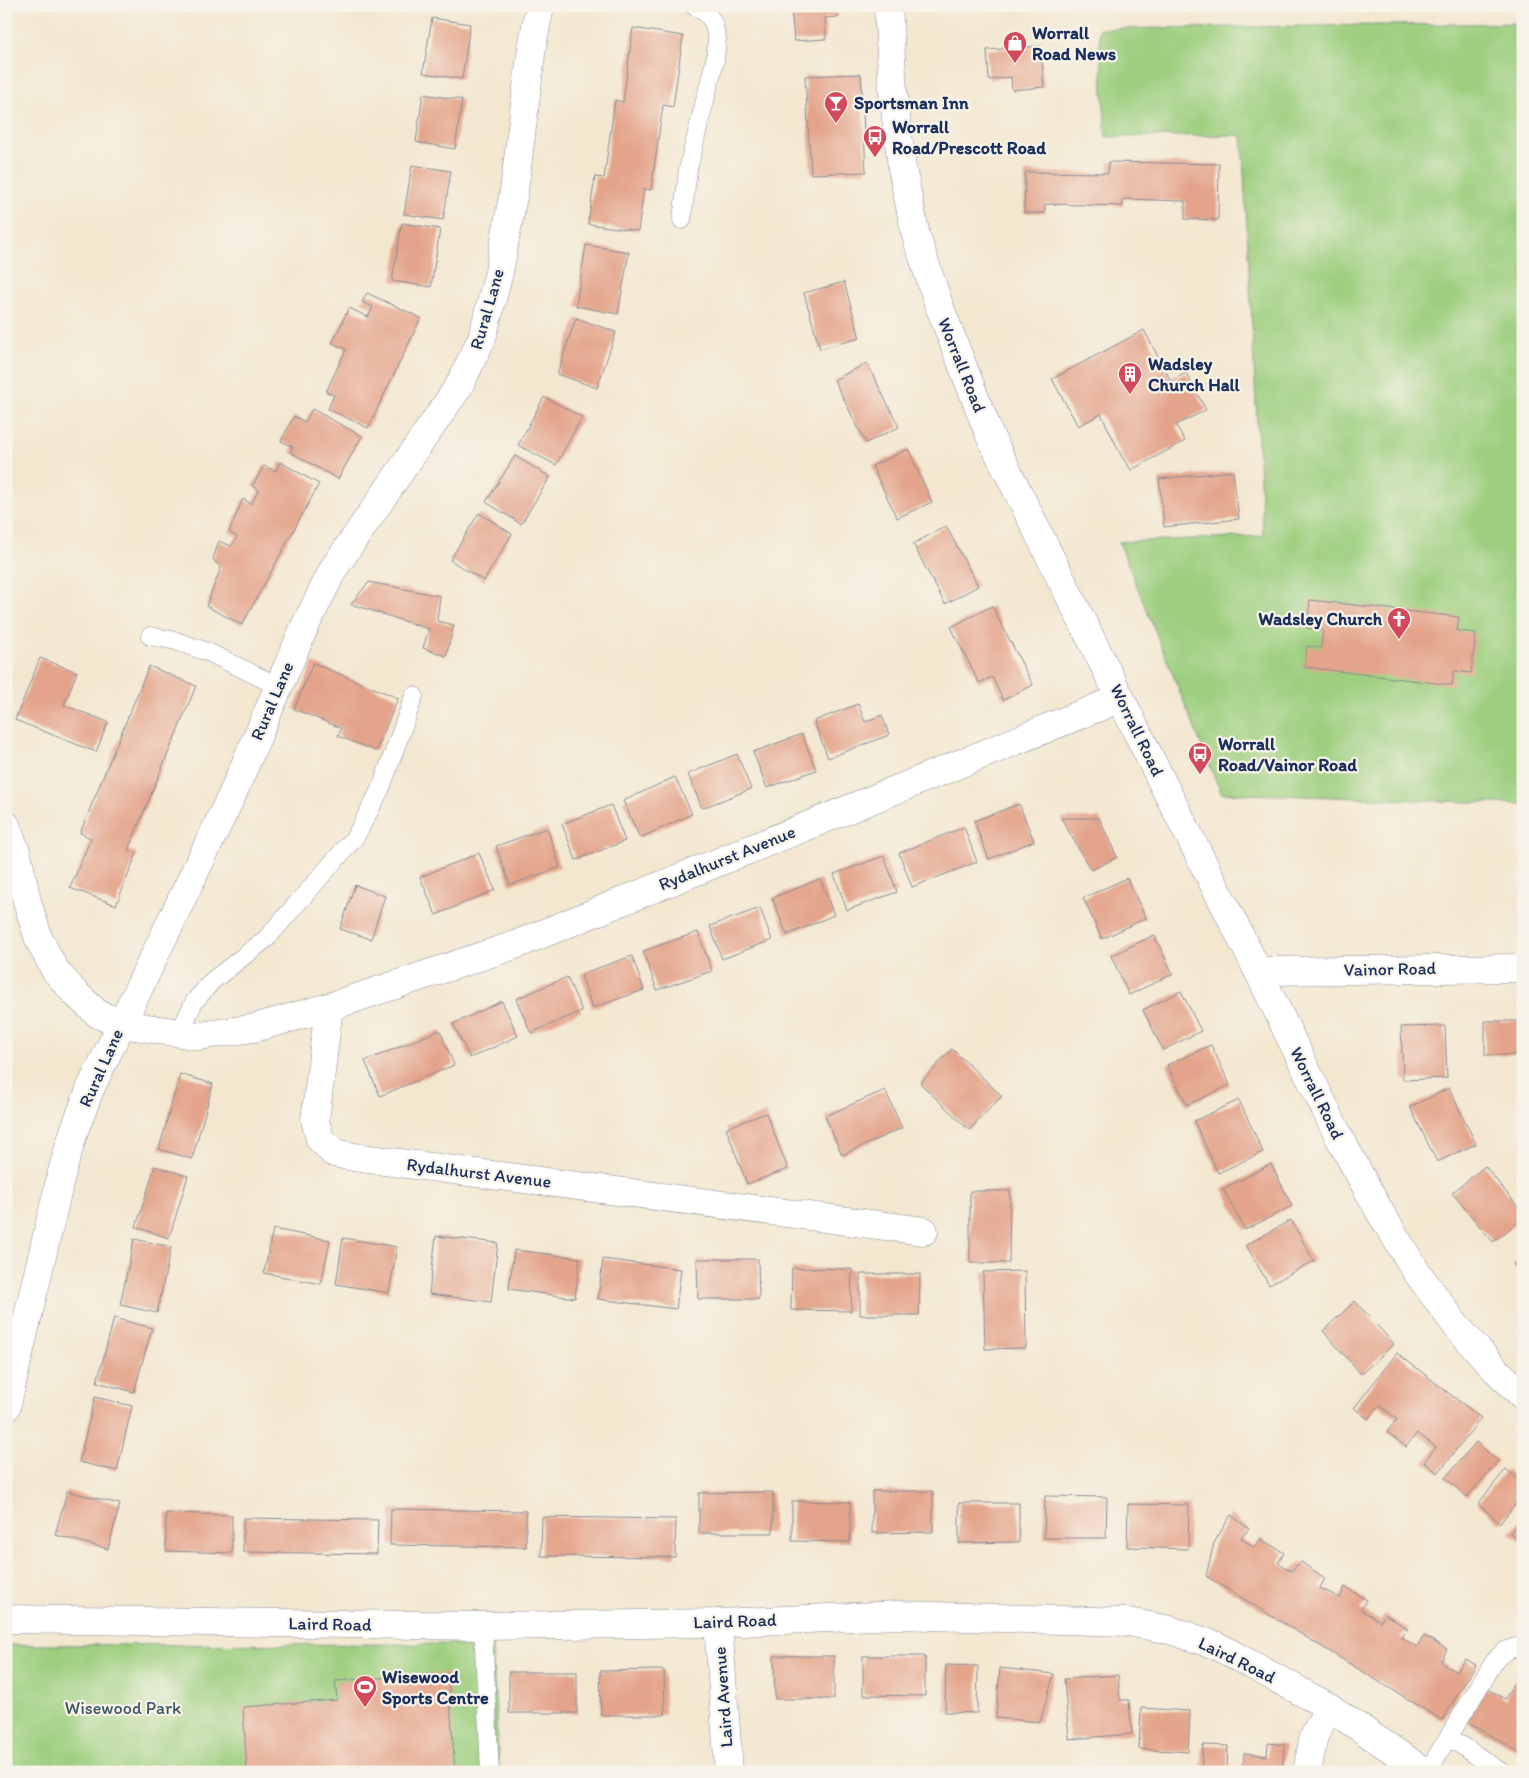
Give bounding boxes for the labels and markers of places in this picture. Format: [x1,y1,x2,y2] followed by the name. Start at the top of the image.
[1032,22,1116,65] place label: Worrall Road News
[1002,30,1028,64] shop icon: Worrall Road News
[823,90,849,124] bar icon: Sportsman Inn
[854,92,969,114] place label: Sportsman Inn
[892,116,1047,159] place label: Worrall Road/Prescott Road
[862,124,888,158] bus stop icon: Worrall Road/Prescott Road
[1148,353,1241,396] place label: Wadsley Church Hall
[1117,361,1143,395] building icon: Wadsley Church Hall
[1386,606,1412,640] church icon: Wadsley Church
[1258,608,1383,630] place label: Wadsley Church
[1218,733,1357,776] place label: Worrall Road/Vainor Road
[1187,741,1213,775] bus stop icon: Worrall Road/Vainor Road
[382,1666,489,1709] place label: Wisewood Sports Centre
[352,1674,378,1708] sports icon: Wisewood Sports Centre

